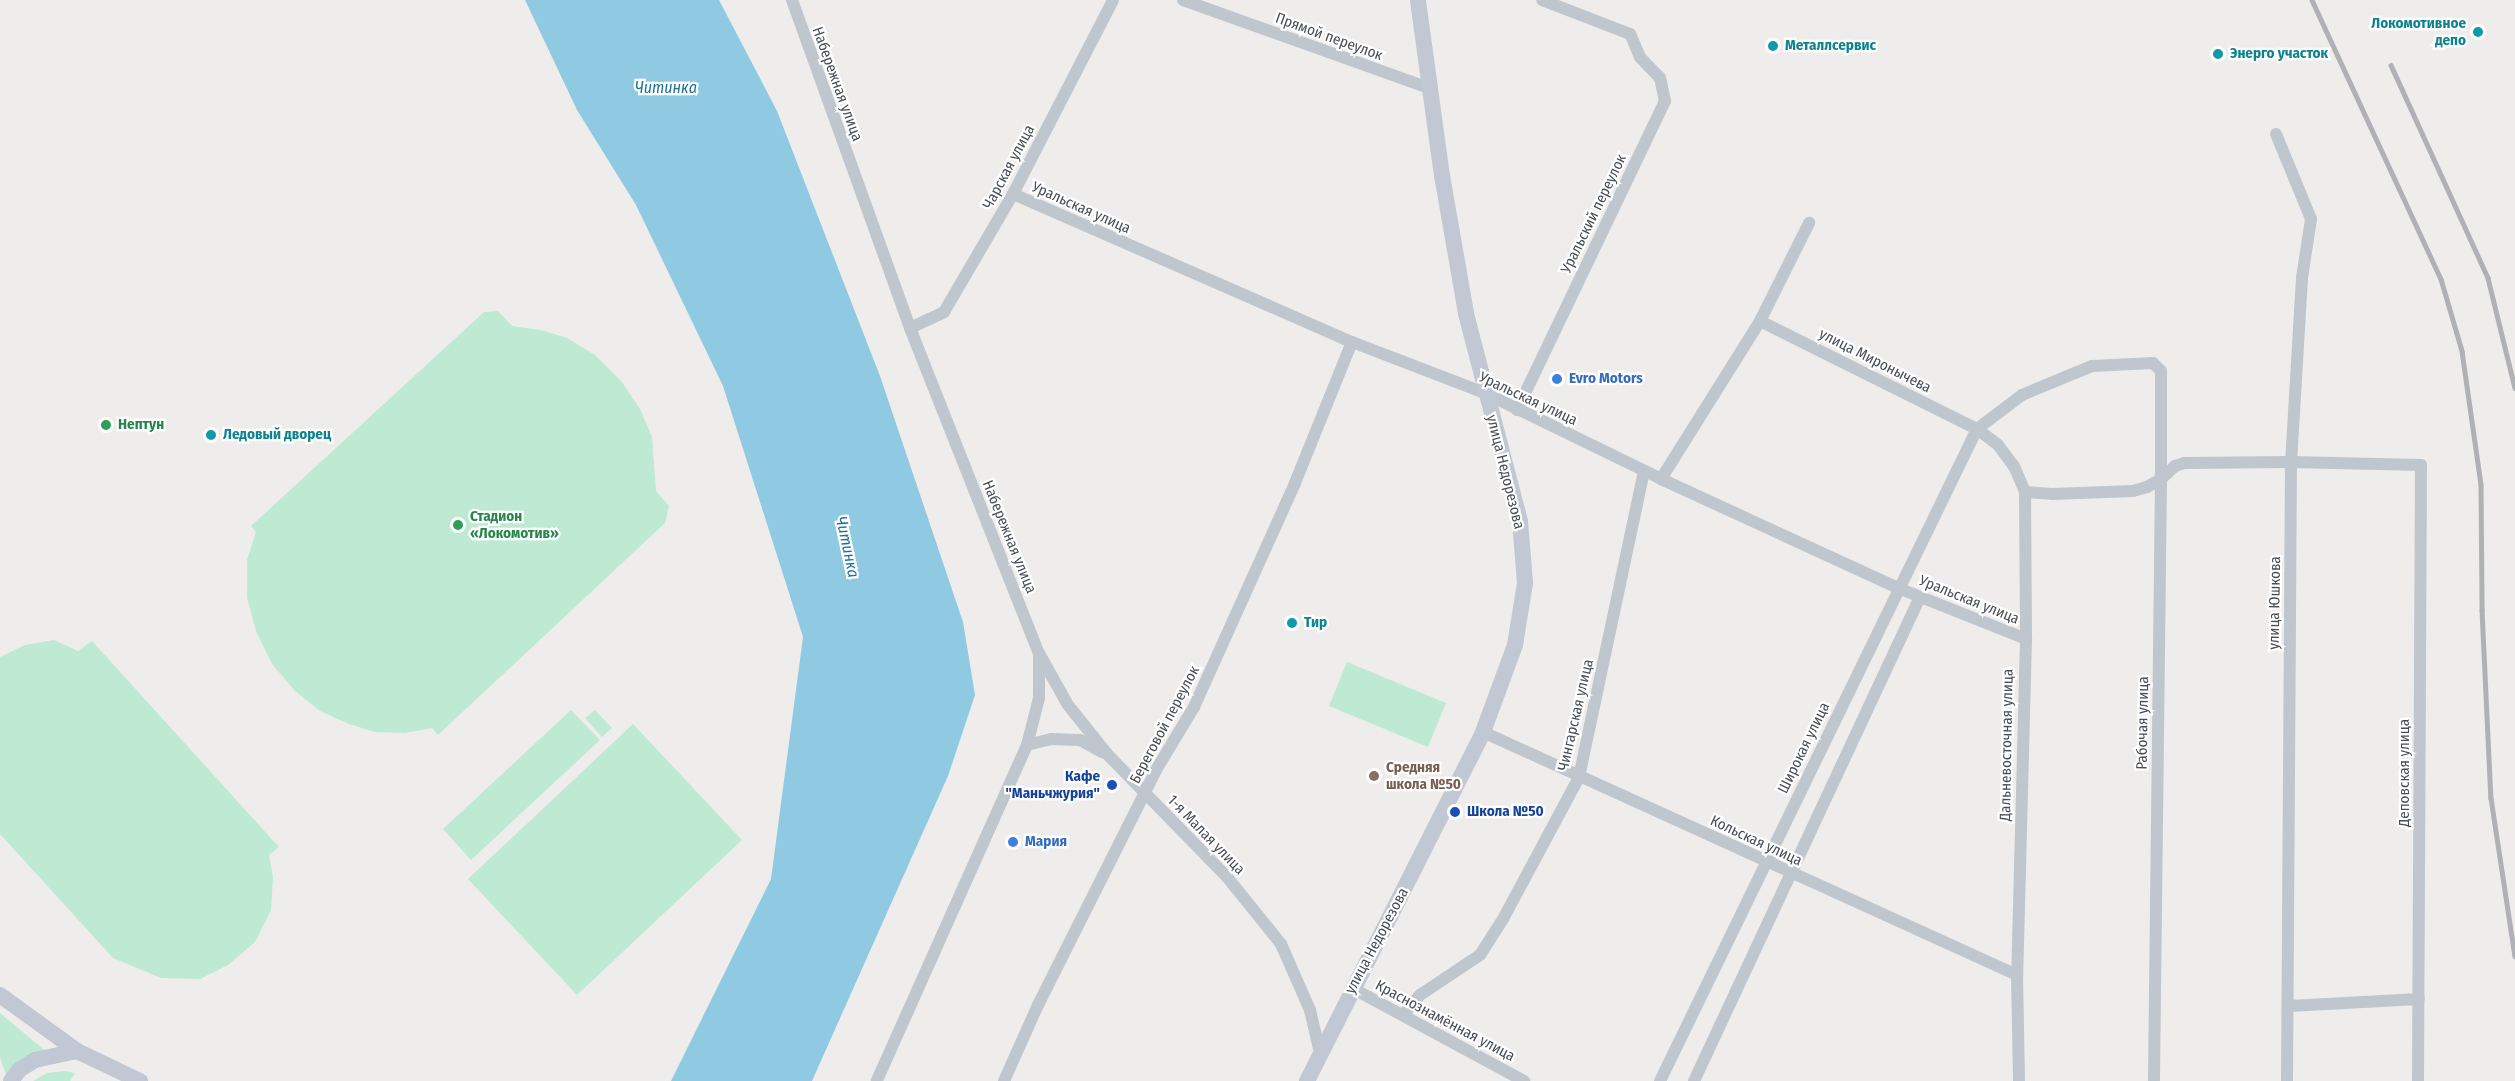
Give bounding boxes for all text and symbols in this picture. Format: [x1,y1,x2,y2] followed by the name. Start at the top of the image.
[1273,9,1385,65] street label: Прямой переулок
[2371,14,2466,49] place label: Локомотивное депо
[808,24,866,144] street label: Набережная улица
[2471,25,2485,39] marker: Локомотивное депо
[1785,37,1876,55] place label: Металлсервис
[1766,39,1780,53] marker: Металлсервис
[2230,45,2328,63] place label: Энерго участок
[2211,47,2225,61] marker: Энерго участок
[635,78,697,98] water label: Читинка
[979,122,1039,212] street label: Чарская улица
[1557,152,1631,276] street label: Уральский переулок
[1029,178,1133,238] street label: Уральская улица
[1816,325,1934,397] street label: улица Миронычева
[1476,368,1580,430] street label: Уральская улица
[1569,370,1643,388] place label: Evro Motors
[1550,372,1564,386] marker: Evro Motors
[1482,413,1528,531] street label: улица Недорезова
[118,416,164,434] place label: Нептун
[99,418,113,432] marker: Нептун
[223,426,331,444] place label: Ледовый дворец
[204,428,218,442] marker: Ледовый дворец
[978,478,1040,596] street label: Набережная улица
[470,507,559,542] place label: Стадион «Локомотив»
[831,515,863,579] water label: Читинка
[451,518,465,532] marker: Стадион «Локомотив»
[2265,556,2285,650] street label: улица Юшкова
[1916,572,2022,628] street label: Уральская улица
[1304,614,1327,632] place label: Тир
[1285,616,1299,630] marker: Тир
[1554,657,1598,773] street label: Чингарская улица
[1126,663,1204,787] street label: Береговой переулок
[1997,669,2017,821] street label: Дальневосточная улица
[2133,676,2153,770] street label: Рабочая улица
[1774,700,1834,796] street label: Широкая улица
[2396,719,2414,827] street label: Деповская улица
[1386,758,1461,793] place label: Средняя школа №50
[1005,767,1100,802] place label: Кафе "Маньчжурия"
[1367,769,1381,783] marker: Средняя школа №50
[1105,778,1119,792] marker: Кафе "Маньчжурия"
[1163,791,1249,879] street label: 1-я Малая улица
[1467,803,1544,821] place label: Школа №50
[1448,805,1462,819] marker: Школа №50
[1707,812,1805,870] street label: Кольская улица
[1025,833,1067,851] place label: Мария
[1006,835,1020,849] marker: Мария
[1342,885,1412,997] street label: улица Недорезова
[1372,977,1518,1065] street label: Краснознамённая улица

